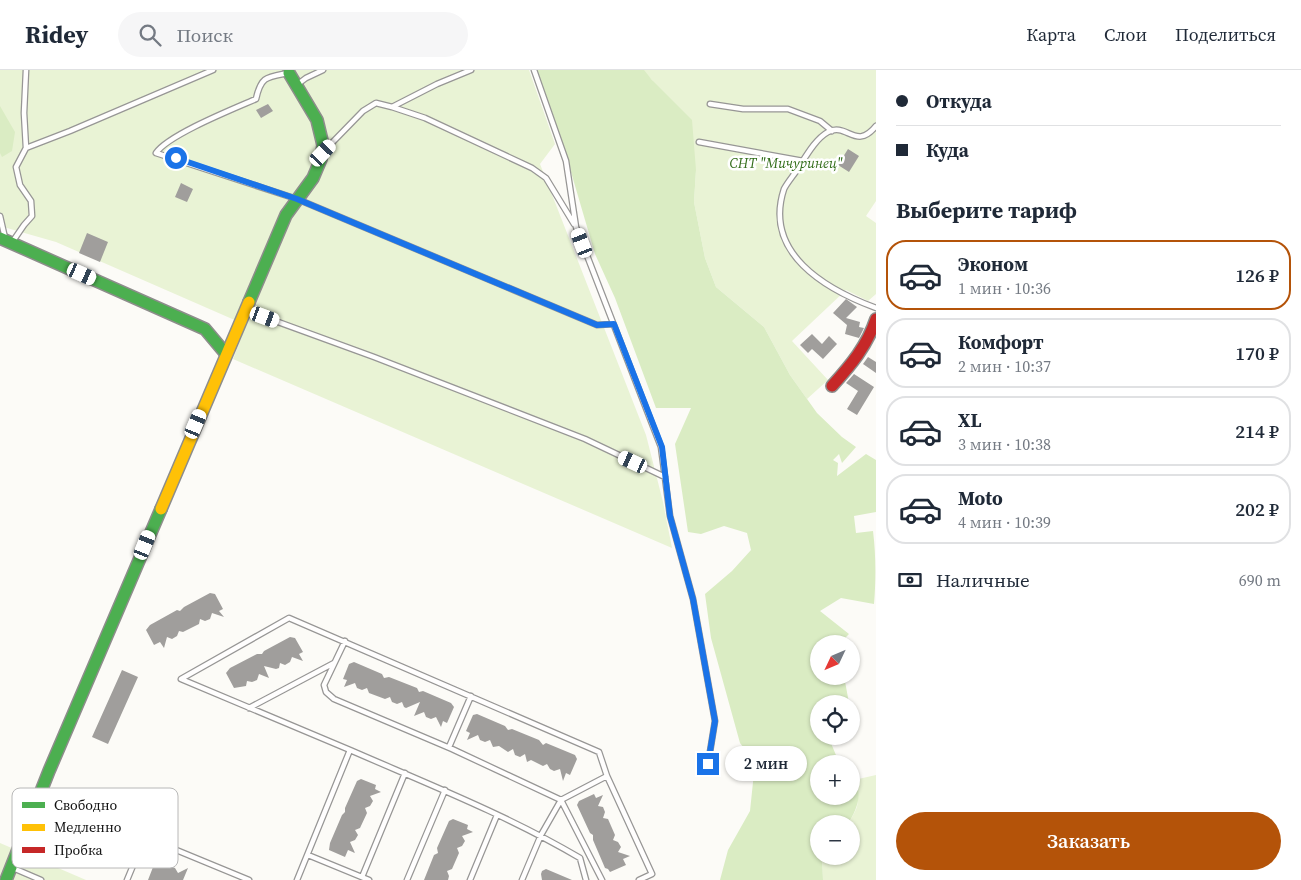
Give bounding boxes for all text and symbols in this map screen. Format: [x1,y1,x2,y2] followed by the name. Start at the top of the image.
[118,12,468,57] search box
[25,18,88,51] text: Ridey
[136,21,164,49] icon: search
[176,22,233,48] text: Поиск
[1026,22,1076,47] text: Карта
[1104,22,1147,47] text: Слои
[1175,22,1276,47] text: Поделиться
[926,88,992,114] text: Откуда
[307,137,338,169] car
[926,137,969,163] text: Куда
[165,147,187,169] route start
[729,153,843,173] park label: СНТ "Мичуринец"
[896,195,1077,225] text: Выберите тариф
[569,226,594,260] car
[958,251,1028,277] text: Эконом
[898,253,943,298] icon: car
[65,261,98,287] car
[1235,262,1279,288] text: 126 ₽
[958,277,1051,299] text: 1 мин · 10:36
[248,305,281,329] car
[958,329,1044,355] text: Комфорт
[898,331,943,376] icon: car
[1235,340,1279,366] text: 170 ₽
[958,355,1051,377] text: 2 мин · 10:37
[183,407,208,441] car
[958,407,981,433] text: XL
[898,409,943,454] icon: car
[1235,418,1279,444] text: 214 ₽
[958,433,1051,455] text: 3 мин · 10:38
[616,449,649,475] car
[958,485,1003,511] text: Moto
[898,487,943,532] icon: car
[1235,496,1279,522] text: 202 ₽
[958,511,1051,533] text: 4 мин · 10:39
[132,528,157,562] car
[896,566,924,594] icon: cash
[936,567,1030,593] text: Наличные
[1239,569,1281,591] text: 690 m
[810,635,860,685] north arrow
[810,635,860,865] map controls
[810,695,860,745] button: locate
[726,746,808,782] callout: 2 мин
[744,752,788,774] text: 2 мин
[697,753,719,775] route end
[810,755,860,805] button: +
[12,788,178,868] legend
[54,795,117,815] text: Свободно
[896,812,1281,870] button: Заказать
[810,815,860,865] button: −
[54,817,122,837] text: Медленно
[54,840,103,860] text: Пробка

